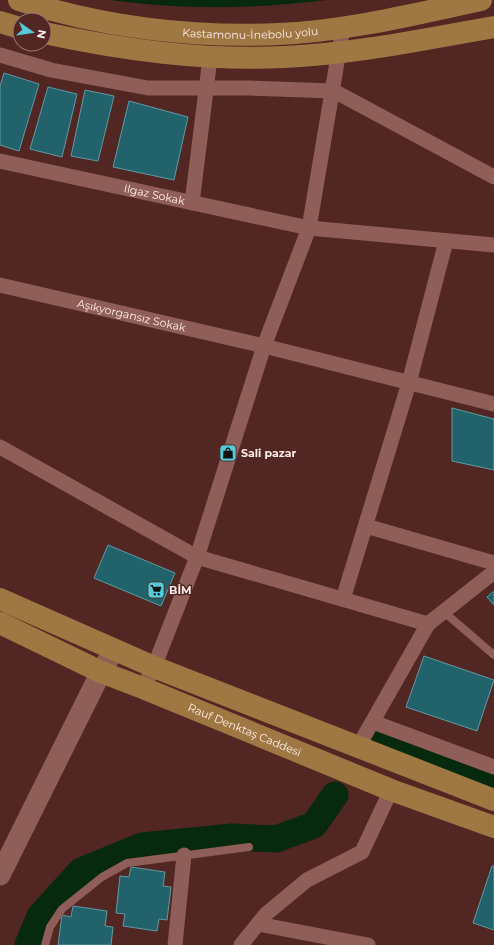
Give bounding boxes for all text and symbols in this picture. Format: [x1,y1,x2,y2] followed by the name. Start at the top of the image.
[12,12,52,52] north arrow
[182,24,319,42] street label: Kastamonu-İnebolu yolu
[34,28,50,40] text: N
[123,181,187,208] street label: Ilgaz Sokak
[76,296,188,335] street label: Aşıkyorgansız Sokak
[218,443,238,463] shop icon: Sali pazar
[241,446,297,460] place label: Sali pazar
[146,580,166,600] supermarket icon: BİM
[169,583,192,597] place label: BİM
[186,700,303,759] street label: Rauf Denktaş Caddesi

